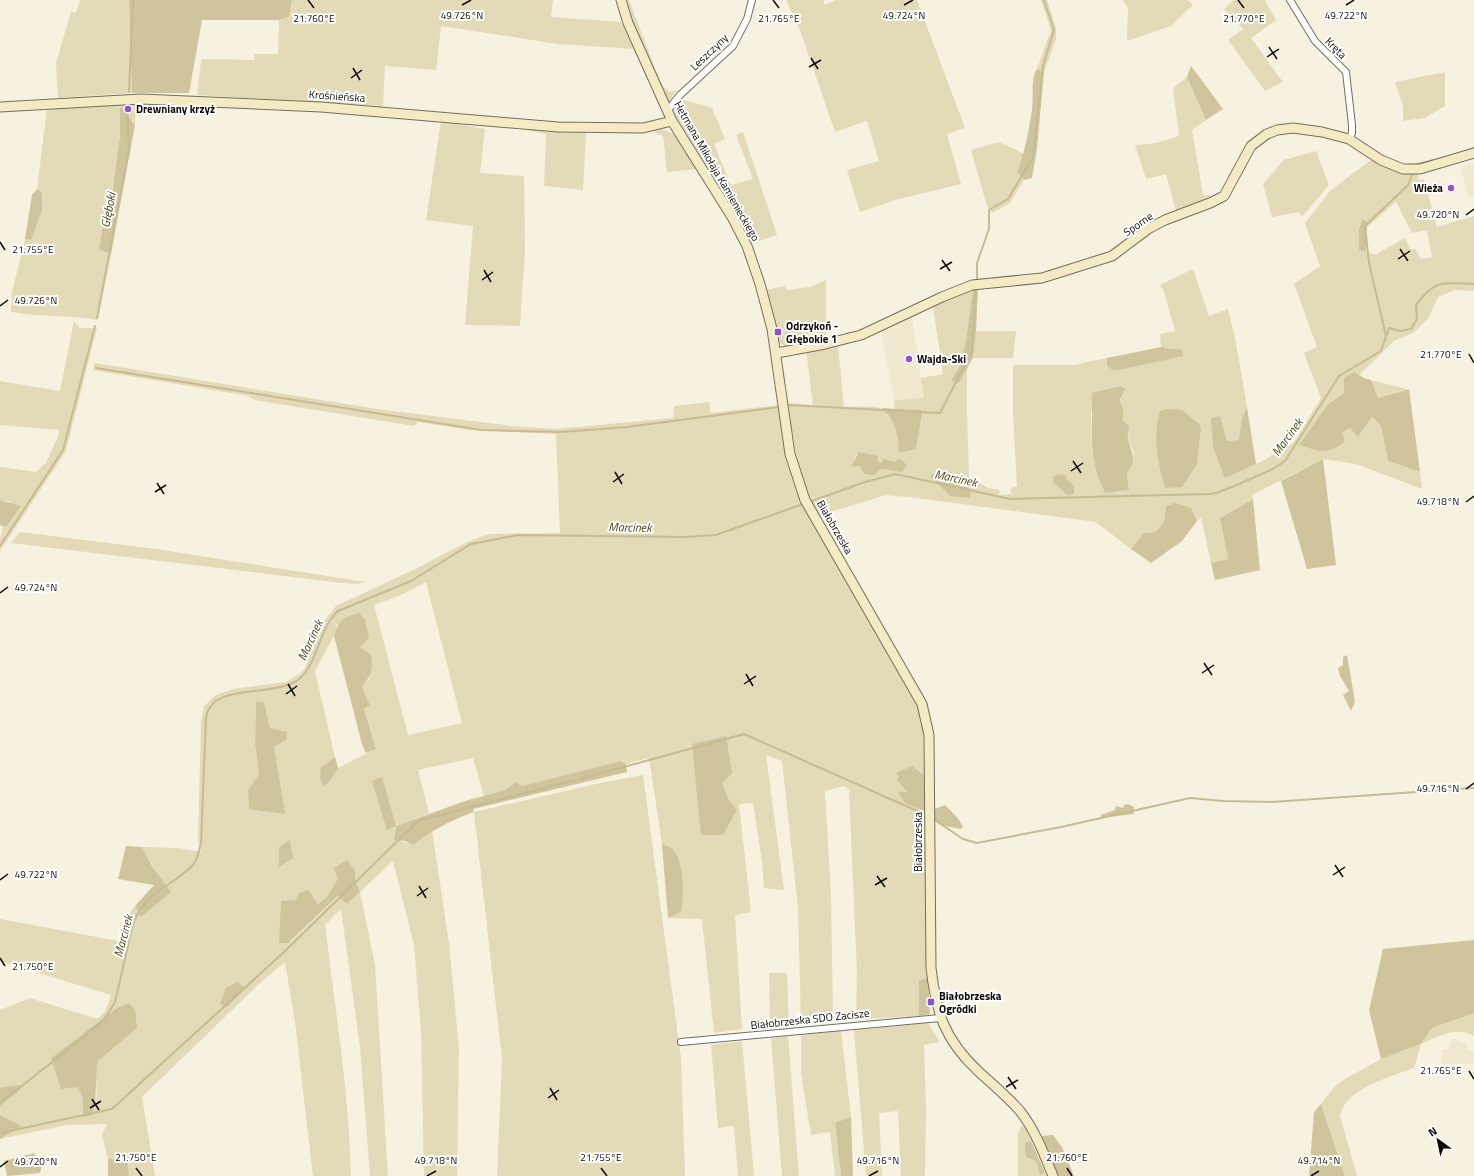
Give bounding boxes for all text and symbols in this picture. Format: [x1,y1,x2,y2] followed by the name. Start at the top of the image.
[441,8,483,23] text: 49.726°N
[883,8,925,23] text: 49.724°N
[1325,8,1367,23] text: 49.722°N
[293,11,335,26] text: 21.760°E
[758,11,800,26] text: 21.765°E
[1223,11,1265,26] text: 21.770°E
[686,29,732,74] street label: Leszczyny
[1322,34,1351,63] street label: Kręta
[308,86,366,106] street label: Krośnieńska
[670,98,764,244] street label: Hetmana Mikołaja Kamienieckiego
[136,101,215,117] place label: Drewniany krzyż
[123,104,133,114] marker: Drewniany krzyż
[1414,180,1443,196] place label: Wieża
[1446,183,1456,193] marker: Wieża
[95,189,121,229] water label: Głęboki
[1417,207,1459,222] text: 49.720°N
[1120,208,1156,240] street label: Sporne
[12,242,54,257] text: 21.755°E
[15,293,57,308] text: 49.726°N
[786,318,838,347] place label: Odrzykoń - Głębokie 1
[773,327,783,337] marker: Odrzykoń - Głębokie 1
[1420,347,1462,362] text: 21.770°E
[917,351,966,367] place label: Wajda-Ski
[904,354,914,364] marker: Wajda-Ski
[1267,413,1308,460] water label: Marcinek
[933,464,981,492] water label: Marcinek
[1417,494,1459,509] text: 49.718°N
[813,497,857,557] street label: Białobrzeska
[608,517,653,537] water label: Marcinek
[15,580,57,595] text: 49.724°N
[292,615,328,664] water label: Marcinek
[1417,781,1459,796] text: 49.716°N
[910,812,926,872] street label: Białobrzeska
[15,867,57,882] text: 49.722°N
[108,911,138,959] water label: Marcinek
[12,959,54,974] text: 21.750°E
[939,988,1002,1017] place label: Białobrzeska Ogródki
[926,997,936,1007] marker: Białobrzeska Ogródki
[750,1005,871,1033] street label: Białobrzeska SDO Zacisze
[1420,1063,1462,1078] text: 21.765°E
[1418,1120,1458,1160] north arrow
[1425,1123,1440,1140] text: N
[115,1150,157,1165] text: 21.750°E
[580,1150,622,1165] text: 21.755°E
[1046,1150,1088,1165] text: 21.760°E
[415,1153,457,1168] text: 49.718°N
[857,1153,899,1168] text: 49.716°N
[1298,1153,1340,1168] text: 49.714°N
[15,1154,57,1169] text: 49.720°N

